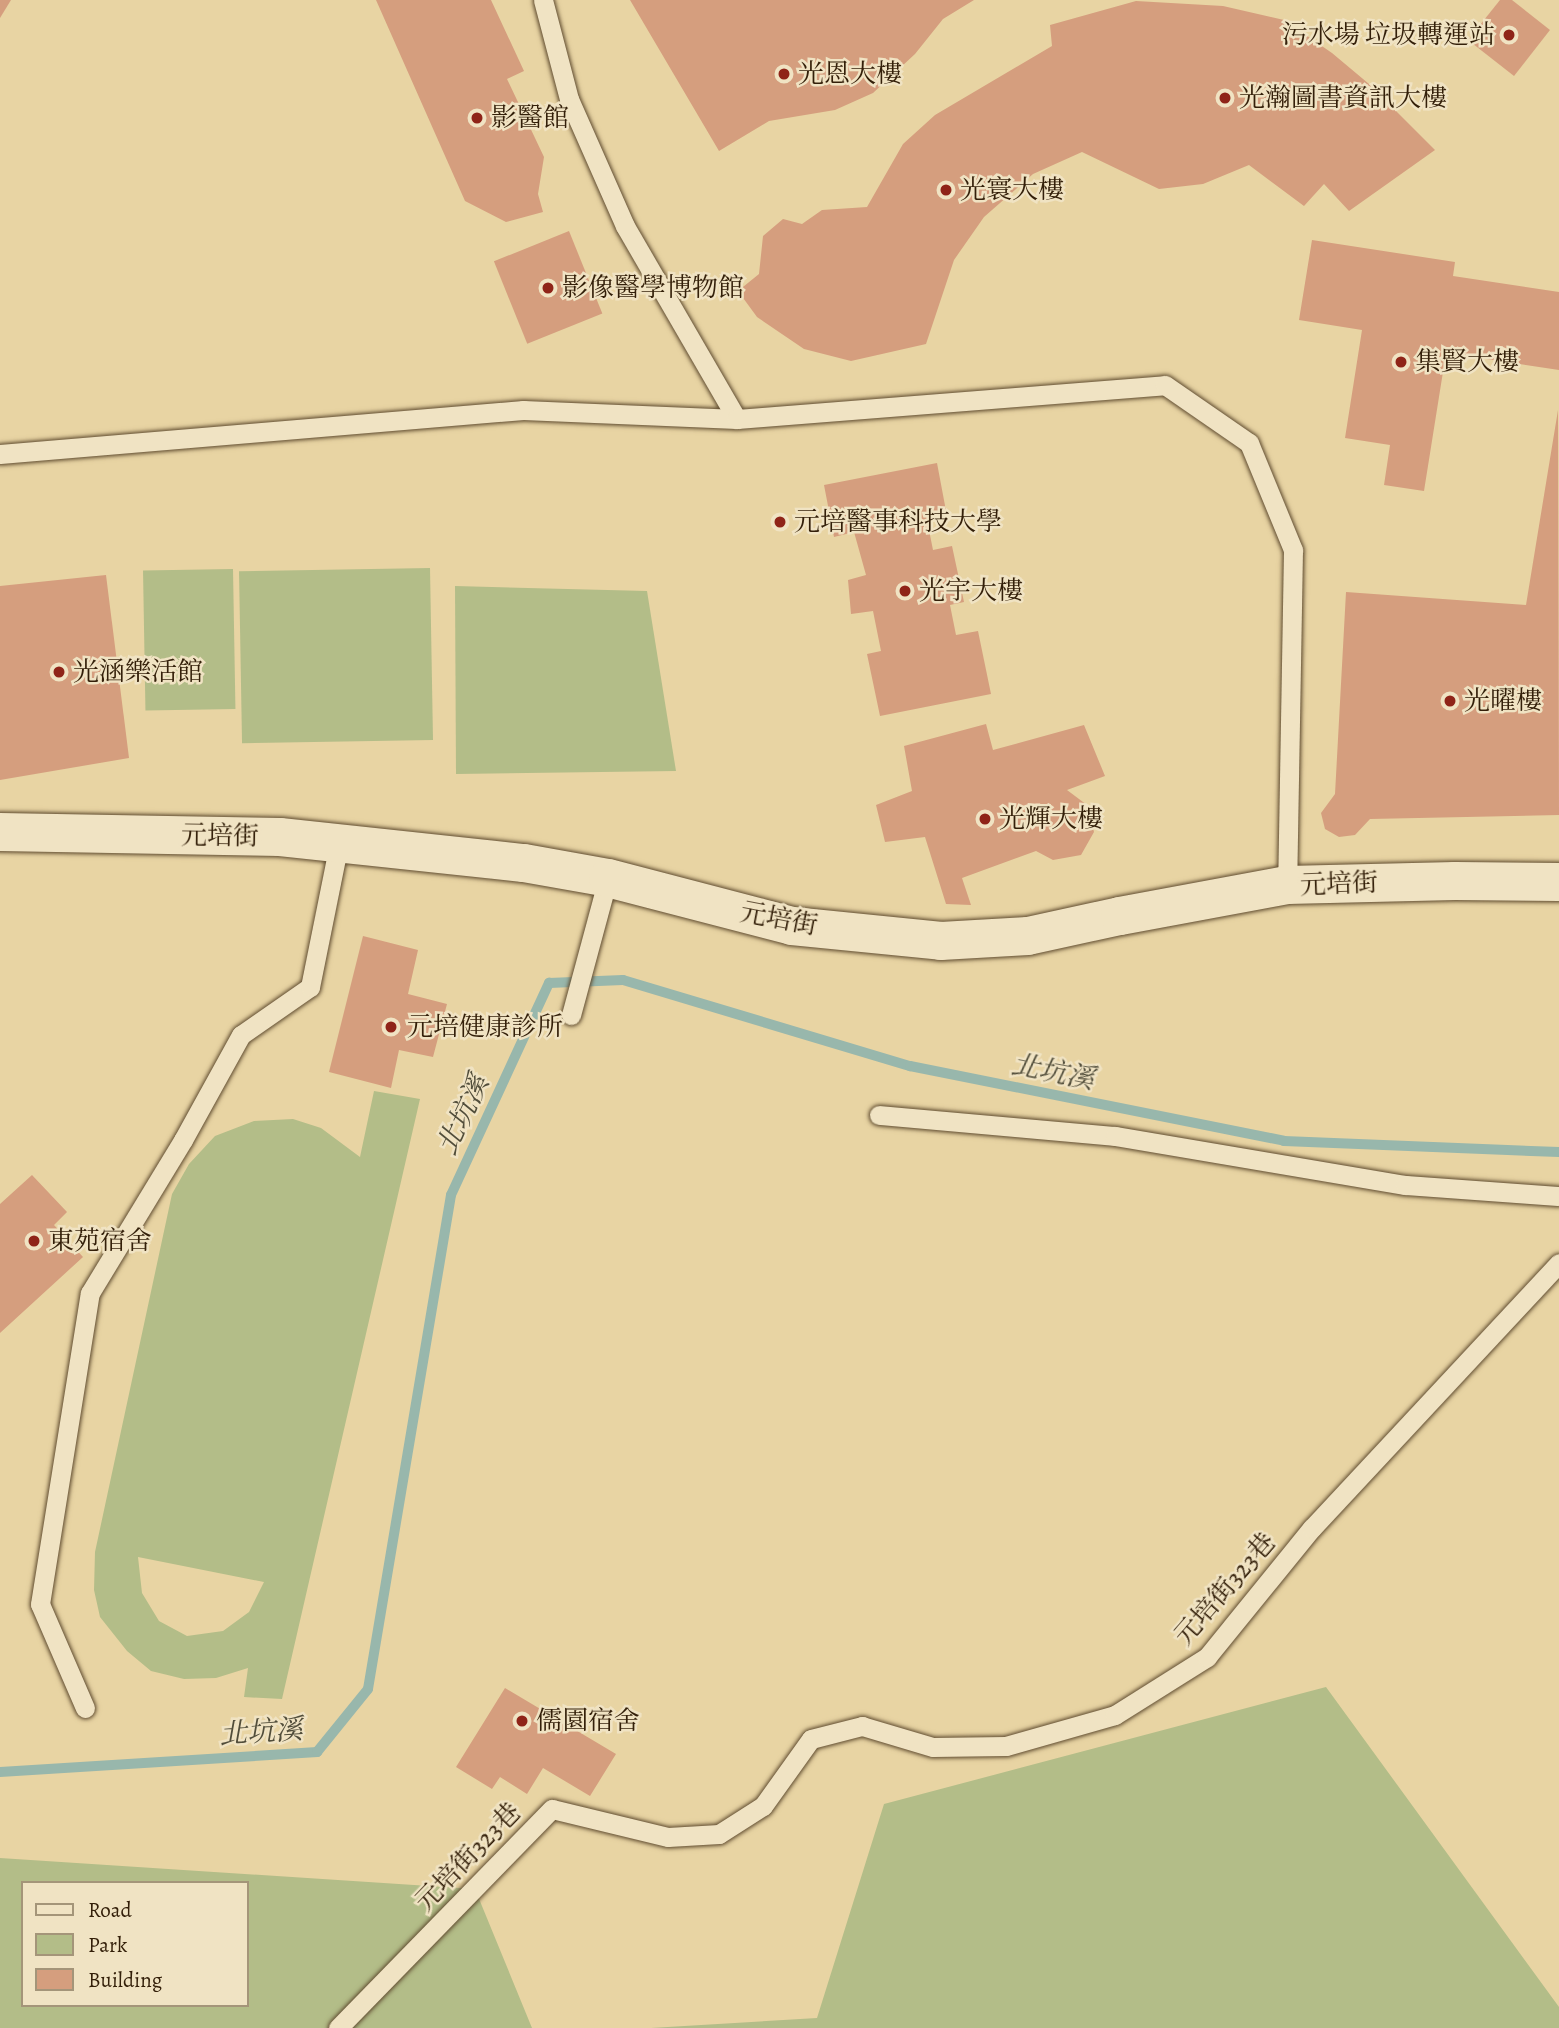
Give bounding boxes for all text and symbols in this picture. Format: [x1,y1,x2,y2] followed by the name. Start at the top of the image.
[1282,19,1495,51] place label: 污水場 垃圾轉運站
[1501,27,1517,43] marker: 污水場 垃圾轉運站
[798,58,902,90] place label: 光恩大樓
[776,66,792,82] marker: 光恩大樓
[1239,82,1447,114] place label: 光瀚圖書資訊大樓
[1217,90,1233,106] marker: 光瀚圖書資訊大樓
[491,102,569,134] place label: 影醫館
[469,110,485,126] marker: 影醫館
[960,174,1064,206] place label: 光寰大樓
[938,182,954,198] marker: 光寰大樓
[562,272,744,304] place label: 影像醫學博物館
[540,280,556,296] marker: 影像醫學博物館
[1415,346,1519,378] place label: 集賢大樓
[1393,354,1409,370] marker: 集賢大樓
[794,506,1002,538] place label: 元培醫事科技大學
[772,514,788,530] marker: 元培醫事科技大學
[919,575,1023,607] place label: 光宇大樓
[897,583,913,599] marker: 光宇大樓
[73,656,203,688] place label: 光涵樂活館
[51,664,67,680] marker: 光涵樂活館
[1464,685,1542,717] place label: 光曜樓
[1442,693,1458,709] marker: 光曜樓
[999,803,1103,835] place label: 光輝大樓
[977,811,993,827] marker: 光輝大樓
[181,820,259,852] street label: 元培街
[1299,867,1379,901] street label: 元培街
[738,896,820,942] street label: 元培街
[407,1011,563,1043] place label: 元培健康診所
[381,1017,401,1037] marker: 元培健康診所
[1009,1047,1097,1097] water label: 北坑溪
[430,1070,496,1160] water label: 北坑溪
[48,1225,152,1257] place label: 東苑宿舍
[26,1233,42,1249] marker: 東苑宿舍
[1168,1527,1282,1651] street label: 元培街323巷
[536,1705,640,1737] place label: 儒園宿舍
[218,1712,304,1752] water label: 北坑溪
[514,1713,530,1729] marker: 儒園宿舍
[409,1797,527,1917] street label: 元培街323巷
[21,1881,248,2007] legend
[88,1896,132,1924] text: Road
[88,1931,127,1959] text: Park
[88,1966,162,1994] text: Building

